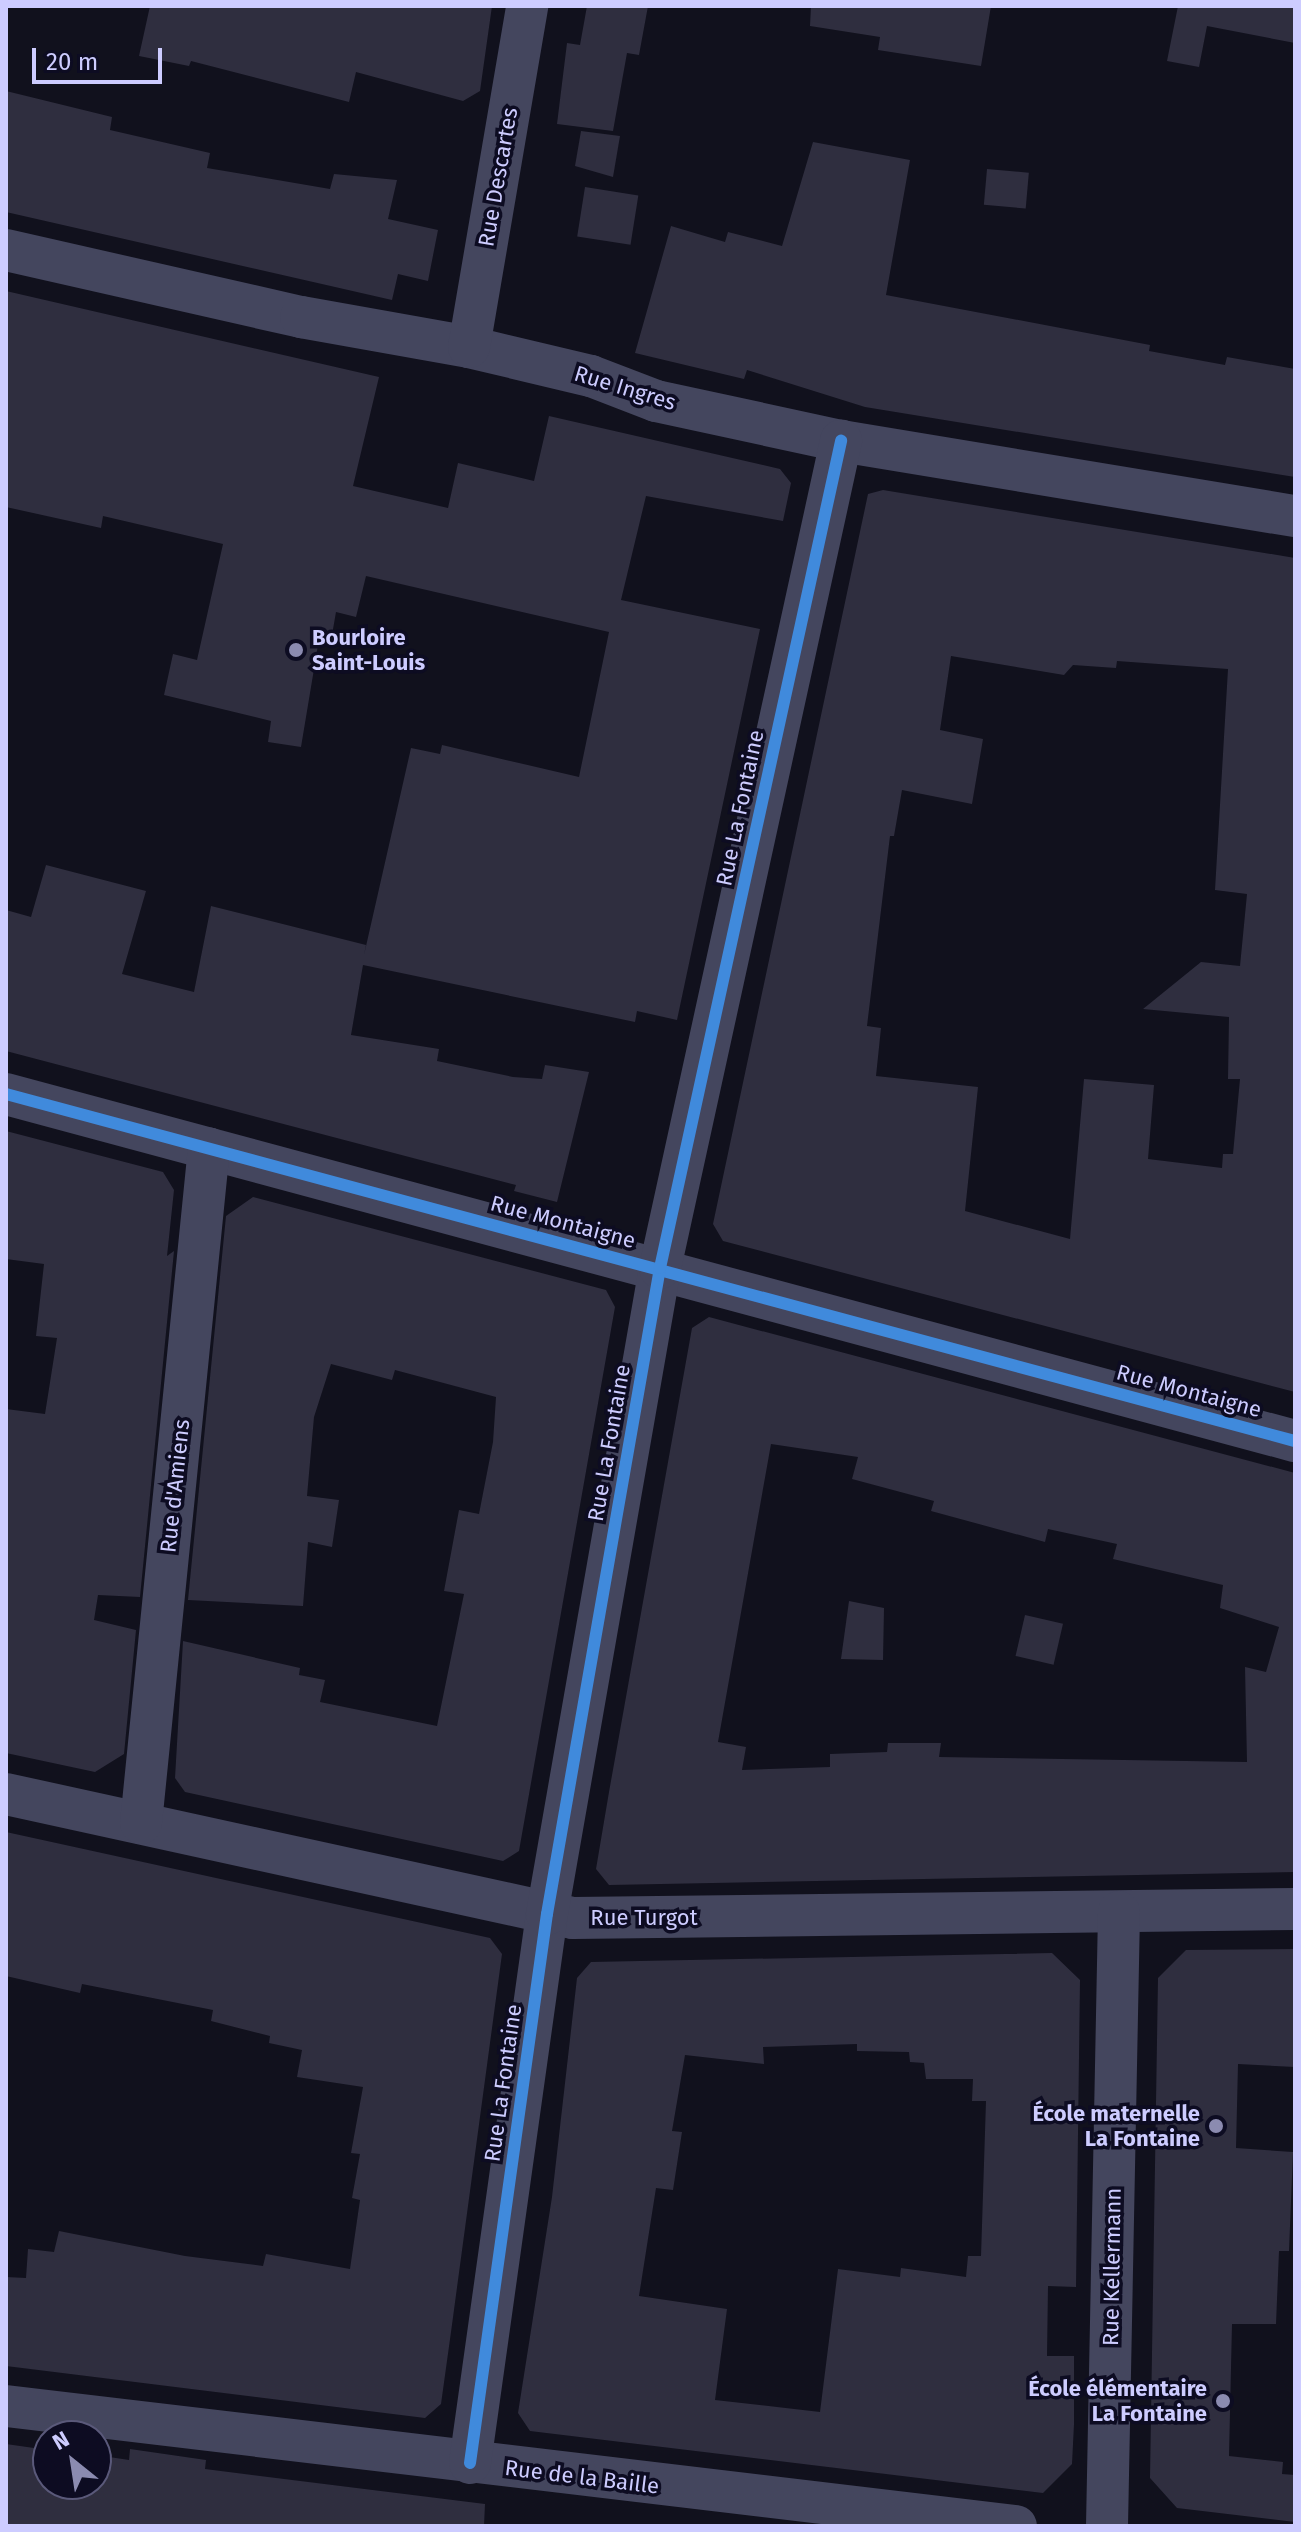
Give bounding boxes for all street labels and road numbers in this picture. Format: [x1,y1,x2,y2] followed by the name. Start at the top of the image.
[473,105,523,249] street label: Rue Descartes
[571,360,679,416] street label: Rue Ingres
[711,727,769,889] street label: Rue La Fontaine
[488,1190,638,1254] street label: Rue Montaigne
[1114,1359,1264,1423] street label: Rue Montaigne
[582,1362,636,1524] street label: Rue La Fontaine
[155,1418,195,1554] street label: Rue d'Amiens
[590,1905,698,1931] street label: Rue Turgot
[479,2002,527,2164] street label: Rue La Fontaine
[1097,2188,1127,2346] street label: Rue Kellermann
[503,2454,661,2500] street label: Rue de la Baille

